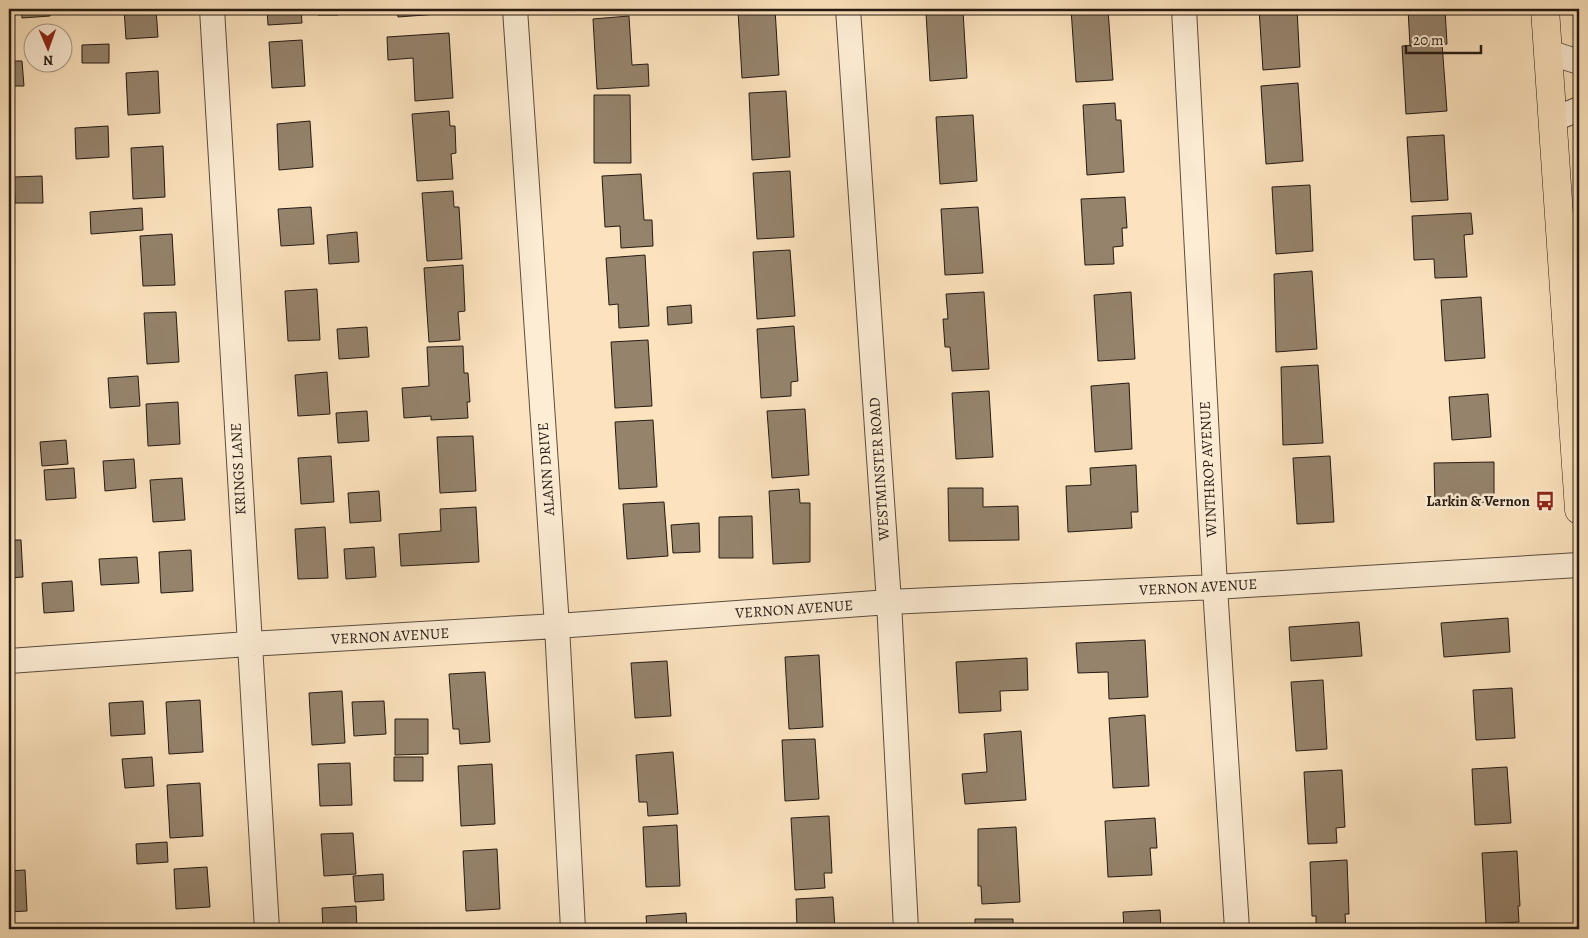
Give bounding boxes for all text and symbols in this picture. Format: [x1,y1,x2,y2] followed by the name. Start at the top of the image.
[22,22,72,72] north arrow
[1406,22,1480,54] scale bar
[1413,30,1444,50] text: 20 m
[43,51,54,70] text: N
[864,397,894,542] street label: WESTMINSTER ROAD
[1194,401,1222,538] street label: WINTHROP AVENUE
[226,422,250,516] street label: KRINGS LANE
[533,422,559,517] street label: ALANN DRIVE
[1534,490,1556,512] bus stop icon: Larkin & Vernon
[1426,491,1531,511] place label: Larkin & Vernon
[1137,574,1258,600] street label: VERNON AVENUE
[733,595,854,623] street label: VERNON AVENUE
[329,623,450,649] street label: VERNON AVENUE

